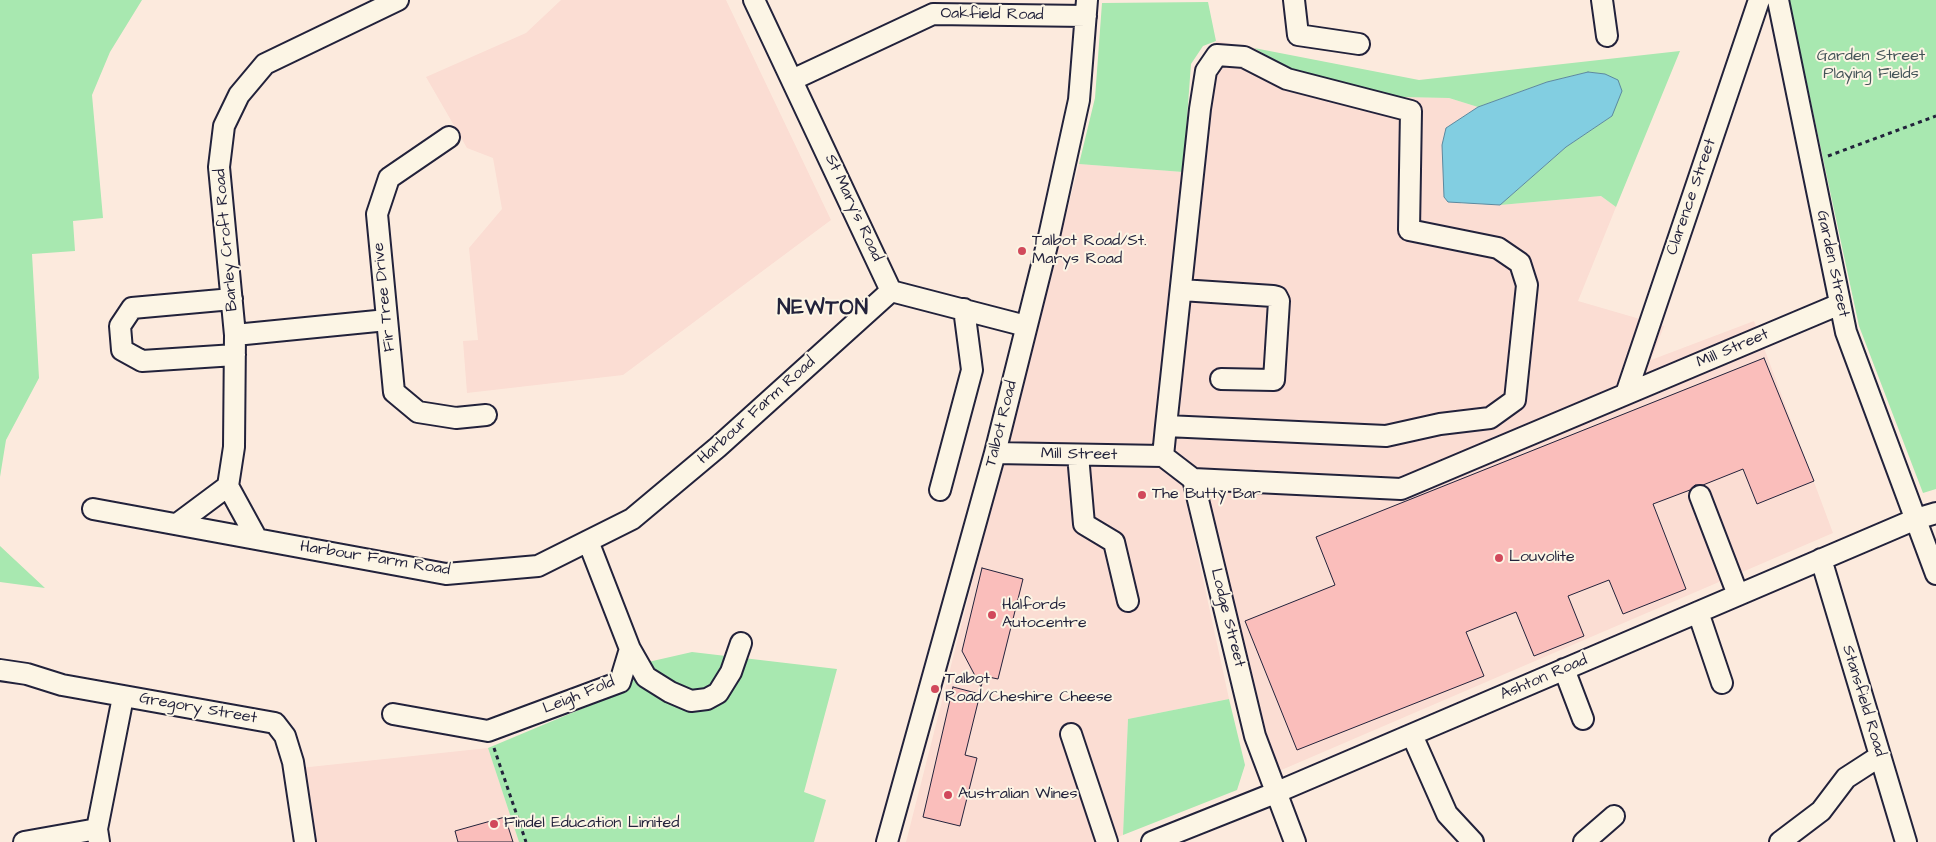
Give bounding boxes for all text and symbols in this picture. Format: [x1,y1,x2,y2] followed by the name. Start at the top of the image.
[940,5,1044,25] street label: Oakfield Road
[1817,47,1925,85] park label: Garden Street Playing Fields
[1663,136,1721,258] street label: Clarence Street
[820,151,886,265] street label: St Mary's Road
[211,168,243,312] street label: Barley Croft Road
[1811,209,1853,319] street label: Garden Street
[1032,232,1147,270] place label: Talbot Road/St. Marys Road
[370,241,400,353] street label: Fir Tree Drive
[1016,245,1028,257] marker: Talbot Road/St. Marys Road
[776,297,870,323] district label: NEWTON
[1694,325,1772,373] street label: Mill Street
[694,353,820,469] street label: Harbour Farm Road
[982,379,1022,469] street label: Talbot Road
[1041,445,1117,465] street label: Mill Street
[1152,485,1261,505] place label: The Butty Bar
[1136,489,1148,501] marker: The Butty Bar
[299,538,451,580] street label: Harbour Farm Road
[1509,548,1575,568] place label: Louvolite
[1493,552,1505,564] marker: Louvolite
[1205,567,1249,669] street label: Lodge Street
[1002,596,1087,634] place label: Halfords Autocentre
[986,609,998,621] marker: Halfords Autocentre
[1837,643,1889,759] street label: Stansfield Road
[1498,651,1590,705] street label: Ashton Road
[945,670,1112,708] place label: Talbot Road/Cheshire Cheese
[540,673,618,719] street label: Leigh Fold
[929,683,941,695] marker: Talbot Road/Cheshire Cheese
[138,689,258,729] street label: Gregory Street
[958,785,1077,805] place label: Australian Wines
[942,789,954,801] marker: Australian Wines
[504,814,679,834] place label: Findel Education Limited
[488,818,500,830] marker: Findel Education Limited

